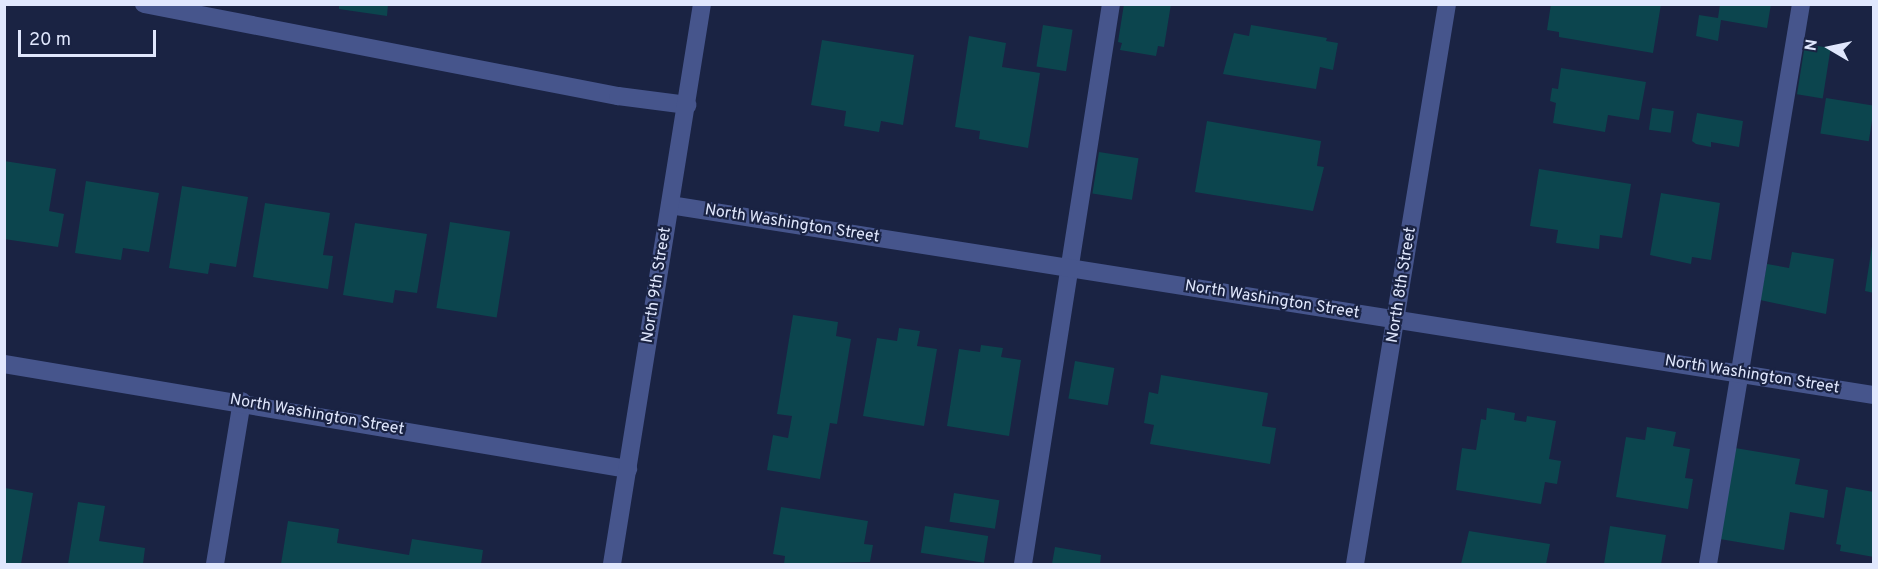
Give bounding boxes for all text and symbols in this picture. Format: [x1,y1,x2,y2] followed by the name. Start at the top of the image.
[21,18,159,56] scale bar
[1800,18,1860,78] north arrow
[29,29,71,52] text: 20 m
[1801,38,1823,52] text: N
[703,201,881,247] street label: North Washington Street
[638,226,676,344] street label: North 9th Street
[1383,226,1421,344] street label: North 8th Street
[1183,277,1361,323] street label: North Washington Street
[1663,352,1841,398] street label: North Washington Street
[228,390,406,440] street label: North Washington Street

